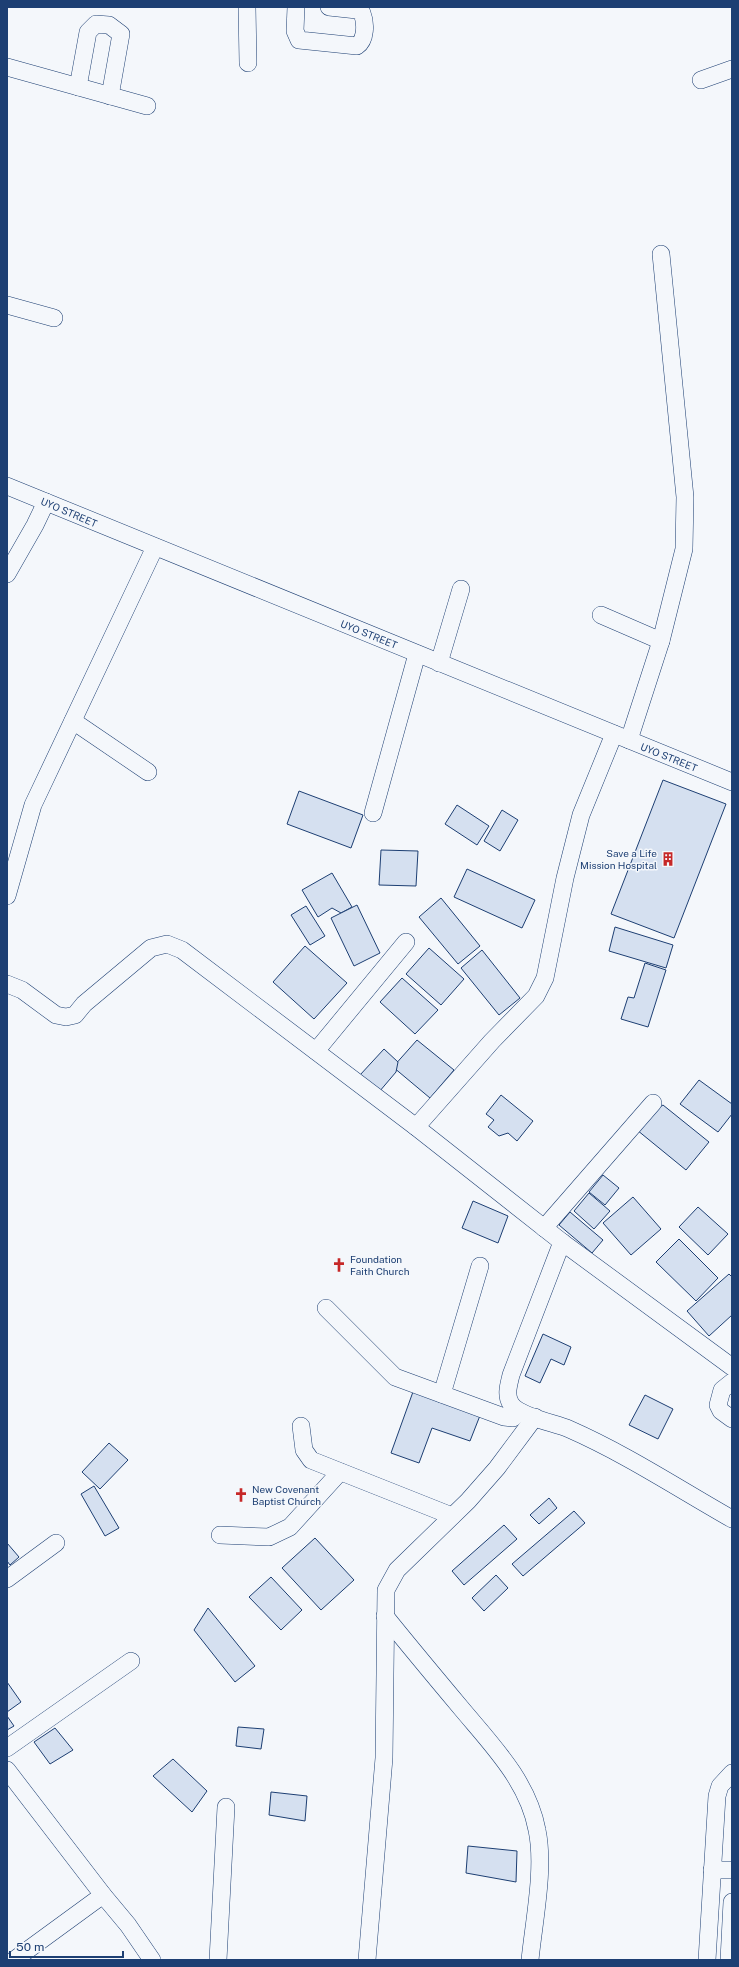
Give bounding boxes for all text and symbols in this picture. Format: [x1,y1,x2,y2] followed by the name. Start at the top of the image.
[39,495,99,529] street label: UYO STREET
[339,617,399,651] street label: UYO STREET
[639,740,699,774] street label: UYO STREET
[580,847,657,871] place label: Save a Life Mission Hospital
[660,851,676,867] building icon: Save a Life Mission Hospital
[350,1253,410,1277] place label: Foundation Faith Church
[331,1257,347,1273] church icon: Foundation Faith Church
[252,1483,321,1507] place label: New Covenant Baptist Church
[233,1487,249,1503] church icon: New Covenant Baptist Church
[10,1933,123,1959] scale bar
[16,1940,44,1954] text: 50 m

